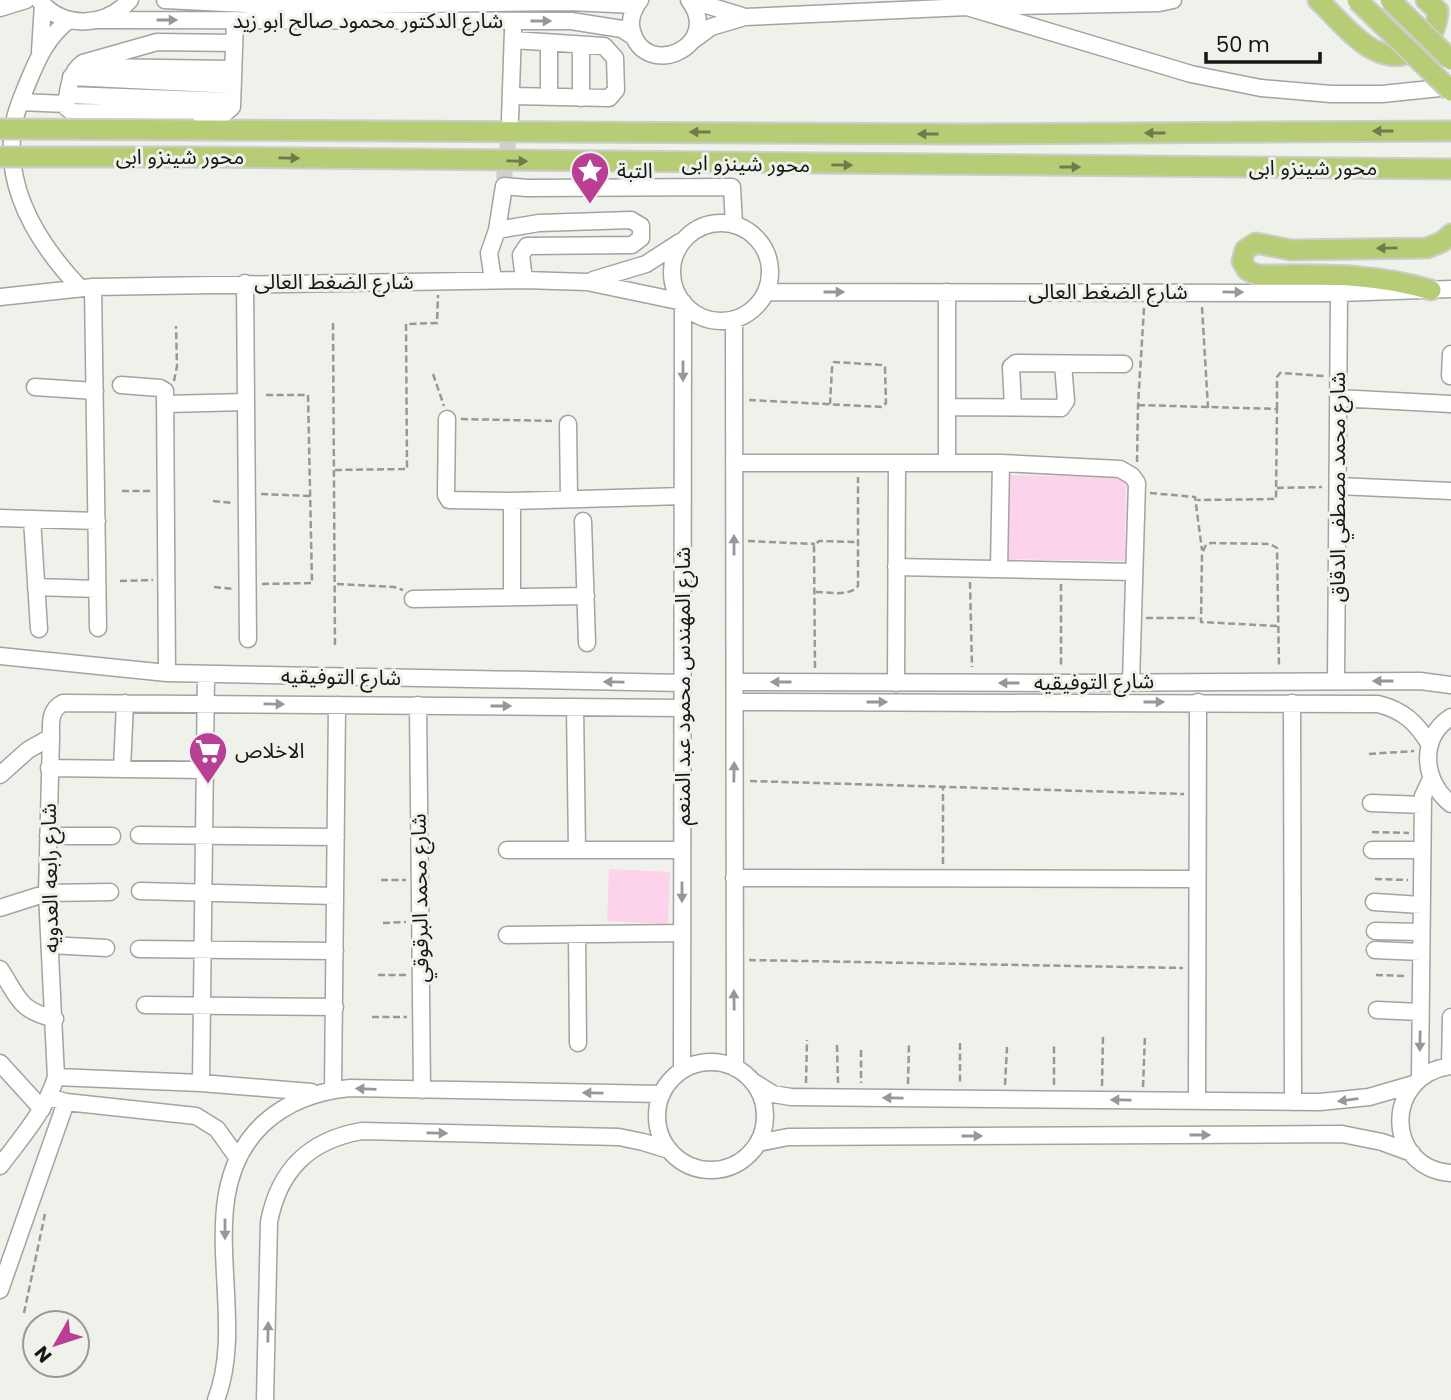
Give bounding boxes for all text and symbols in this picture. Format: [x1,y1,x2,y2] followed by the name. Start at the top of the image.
[233,6,503,36] street label: شارع الدكتور محمود صالح ابو زيد
[156,14,178,26] one-way arrow
[531,15,553,27] one-way arrow
[1206,21,1320,65] scale bar
[1216,30,1270,59] text: 50 m
[1372,125,1394,137] one-way arrow
[689,126,711,138] one-way arrow
[1144,127,1166,139] one-way arrow
[917,128,939,140] one-way arrow
[116,142,244,171] street label: محور شينزو ابى
[681,148,811,179] street label: محور شينزو ابى
[569,150,611,205] place icon: التبة
[279,152,301,164] one-way arrow
[1249,153,1377,182] street label: محور شينزو ابى
[506,155,528,167] one-way arrow
[617,156,653,185] place label: التبة
[832,159,854,171] one-way arrow
[1059,161,1081,173] one-way arrow
[1376,243,1398,254] one-way arrow
[254,267,414,297] street label: شارع الضغط العالى
[1028,277,1188,307] street label: شارع الضغط العالى
[823,286,845,298] one-way arrow
[1222,286,1244,298] one-way arrow
[677,360,689,382] one-way arrow
[1323,372,1354,602] street label: شارع محمد مصطفي الدقاق
[728,533,740,555] one-way arrow
[668,547,698,825] street label: شارع المهندس محمود عبد المنعم
[281,661,401,693] street label: شارع التوفيقيه
[1034,666,1154,698] street label: شارع التوفيقيه
[1372,675,1394,687] one-way arrow
[603,676,625,688] one-way arrow
[770,676,792,688] one-way arrow
[997,677,1019,689] one-way arrow
[866,696,888,708] one-way arrow
[1143,696,1165,708] one-way arrow
[263,698,285,710] one-way arrow
[491,700,513,712] one-way arrow
[187,730,229,785] supermarket icon: الاخلاص
[235,736,305,765] place label: الاخلاص
[728,761,740,783] one-way arrow
[34,803,66,953] street label: شارع رابعه العدويه
[404,813,437,983] street label: شارع محمد البرقوقي
[676,881,688,903] one-way arrow
[728,988,740,1010] one-way arrow
[1414,1030,1426,1052] one-way arrow
[355,1083,377,1094] one-way arrow
[582,1087,604,1098] one-way arrow
[882,1092,904,1103] one-way arrow
[1109,1094,1131,1106] one-way arrow
[1337,1095,1359,1106] one-way arrow
[426,1127,448,1139] one-way arrow
[1189,1129,1211,1141] one-way arrow
[962,1130,984,1142] one-way arrow
[219,1218,231,1240] one-way arrow
[21,1309,91,1379] north arrow
[262,1321,273,1343] one-way arrow
[28,1340,58,1368] text: N

